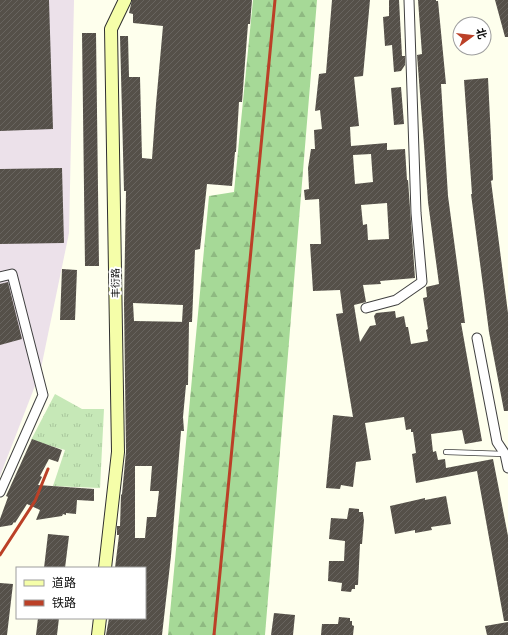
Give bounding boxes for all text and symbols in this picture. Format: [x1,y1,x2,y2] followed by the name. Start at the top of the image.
[452,16,492,56] north arrow
[473,26,490,41] text: 北
[109,268,122,298] street label: 丰衍路
[16,567,146,619] legend
[52,575,76,591] text: 道路
[52,595,76,611] text: 铁路

